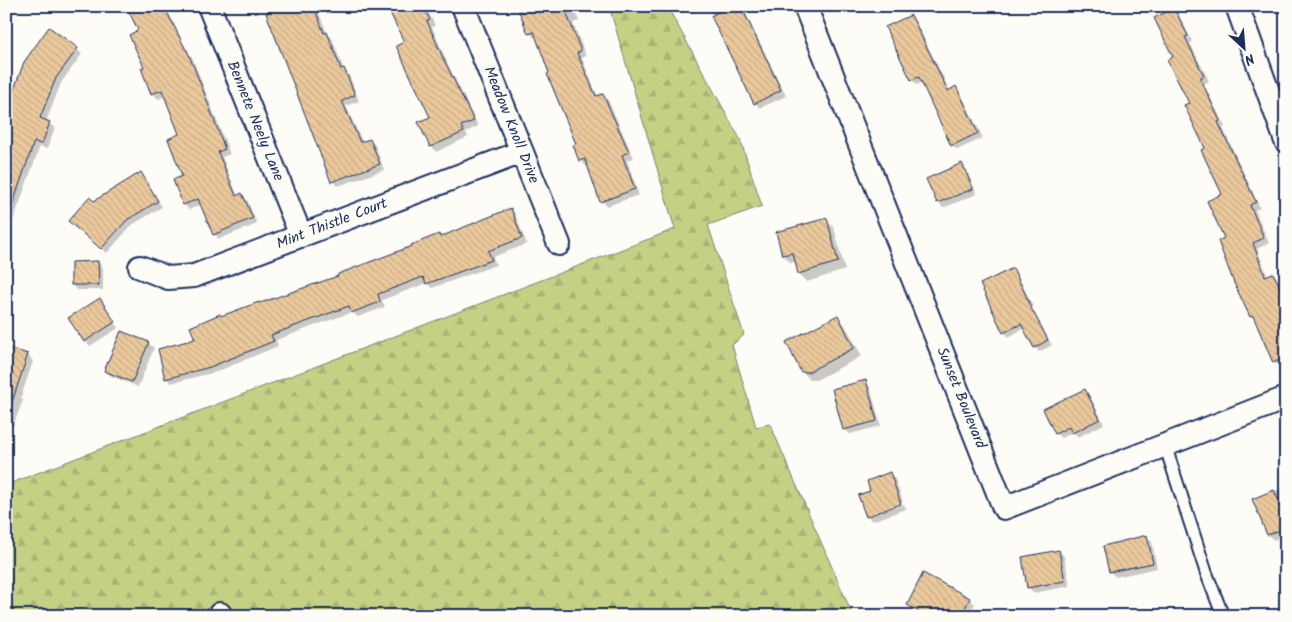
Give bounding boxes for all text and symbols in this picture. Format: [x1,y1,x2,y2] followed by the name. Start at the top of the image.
[1220,22,1270,72] north arrow
[1240,47,1258,71] text: N
[220,57,290,185] street label: Bennete Neely Lane
[477,63,546,187] street label: Meadow Knoll Drive
[273,192,391,256] street label: Mint Thistle Court
[930,343,993,453] street label: Sunset Boulevard

